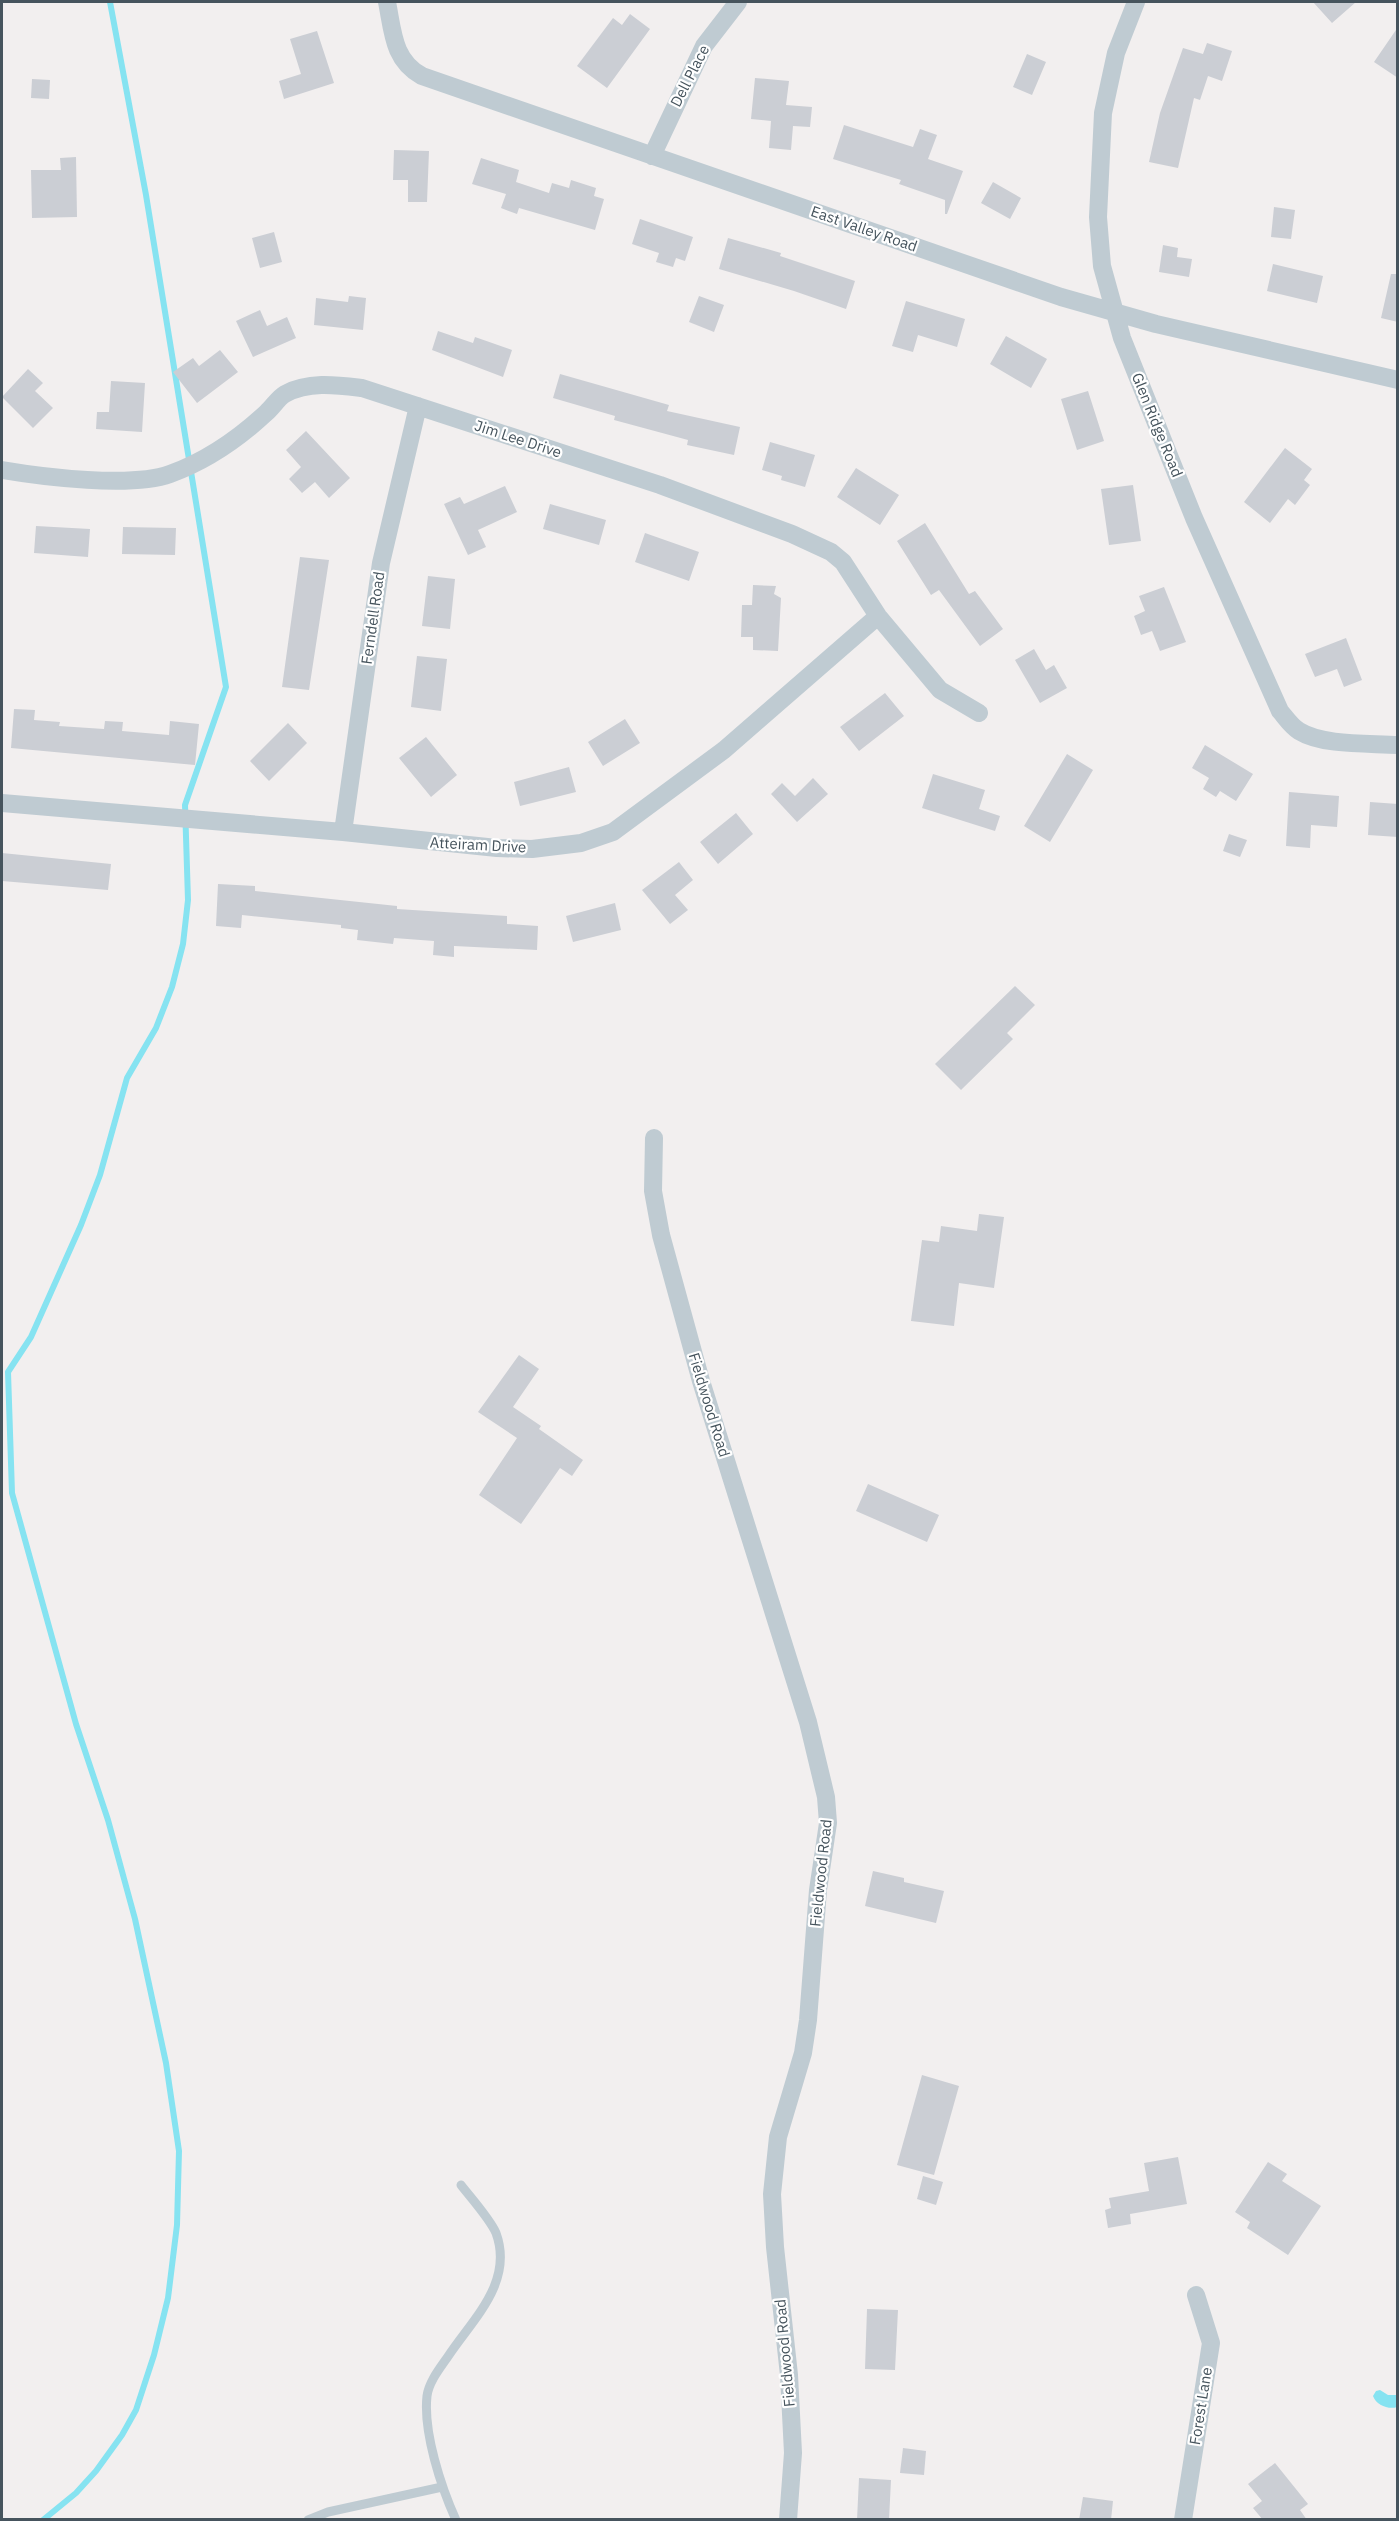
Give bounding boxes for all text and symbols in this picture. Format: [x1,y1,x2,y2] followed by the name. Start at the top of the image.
[666,42,713,110] street label: Dell Place
[808,201,920,256] street label: East Valley Road
[1128,370,1187,480] street label: Glen Ridge Road
[472,416,564,462] street label: Jim Lee Drive
[357,570,388,665] street label: Ferndell Road
[429,832,527,857] street label: Atteiram Drive
[685,1350,734,1459] street label: Fieldwood Road
[805,1818,836,1928] street label: Fieldwood Road
[770,2298,799,2408] street label: Fieldwood Road
[1185,2366,1216,2446] street label: Forest Lane

